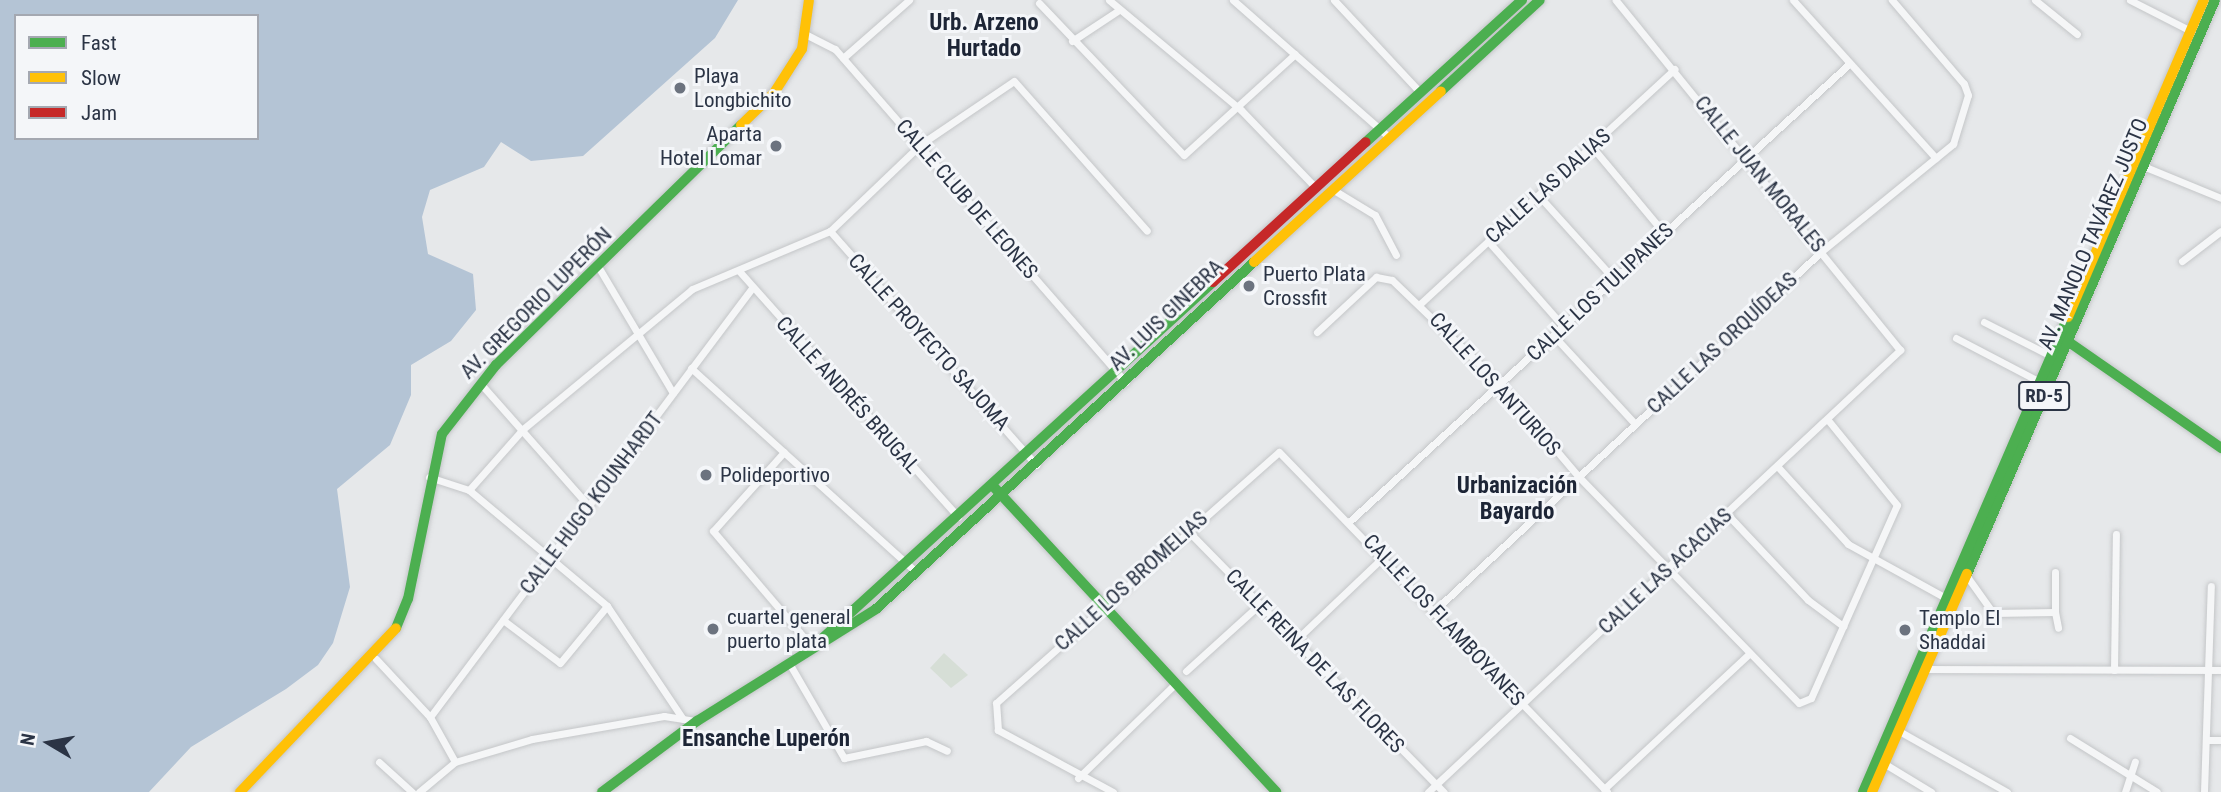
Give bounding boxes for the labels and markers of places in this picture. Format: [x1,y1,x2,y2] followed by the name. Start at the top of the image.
[694,63,791,113] place label: Playa Longbichito
[672,80,688,96] marker: Playa Longbichito
[660,121,762,171] place label: Aparta Hotel Lomar
[768,138,784,154] marker: Aparta Hotel Lomar
[1263,261,1366,311] place label: Puerto Plata Crossfit
[1241,278,1257,294] marker: Puerto Plata Crossfit
[720,462,830,488] place label: Polideportivo
[698,467,714,483] marker: Polideportivo
[727,604,851,654] place label: cuartel general puerto plata
[1919,605,2000,655] place label: Templo El Shaddai
[705,621,721,637] marker: cuartel general puerto plata
[1897,622,1913,638] marker: Templo El Shaddai

